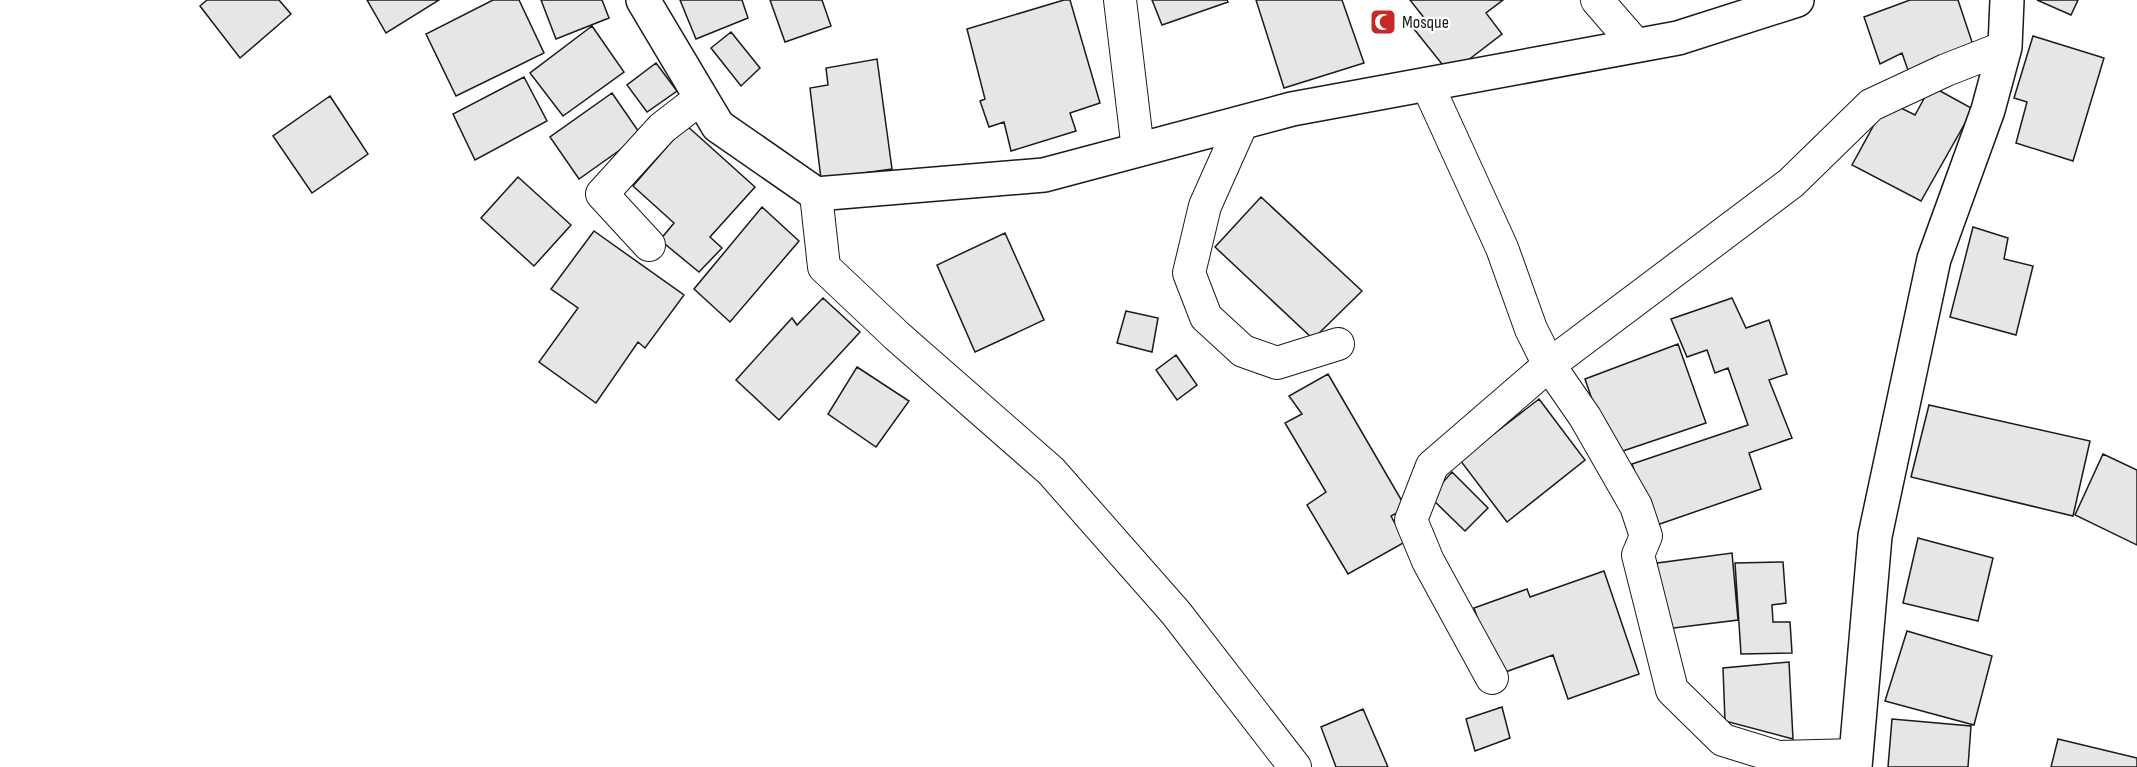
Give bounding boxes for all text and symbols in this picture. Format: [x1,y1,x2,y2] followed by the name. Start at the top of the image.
[1368,7,1398,37] mosque icon: Mosque
[1402,12,1449,33] place label: Mosque

